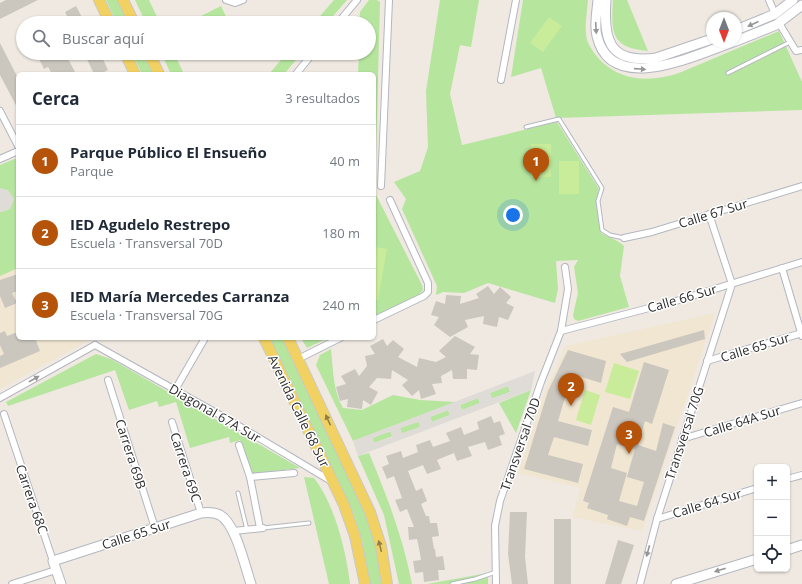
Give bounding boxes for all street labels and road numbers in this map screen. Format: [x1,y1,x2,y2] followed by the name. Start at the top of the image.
[676,194,750,232] street label: Calle 67 Sur
[645,279,719,316] street label: Calle 66 Sur
[718,328,792,366] street label: Calle 65 Sur
[264,352,334,471] street label: Avenida Calle 68 Sur
[166,379,265,447] street label: Diagonal 67A Sur
[660,384,708,482] street label: Transversal 70G
[496,395,544,493] street label: Transversal 70D
[701,401,783,441] street label: Calle 64A Sur
[111,417,151,491] street label: Carrera 69B
[166,430,206,504] street label: Carrera 69C
[12,462,52,536] street label: Carrera 68C
[670,484,744,522] street label: Calle 64 Sur
[99,514,173,554] street label: Calle 65 Sur

